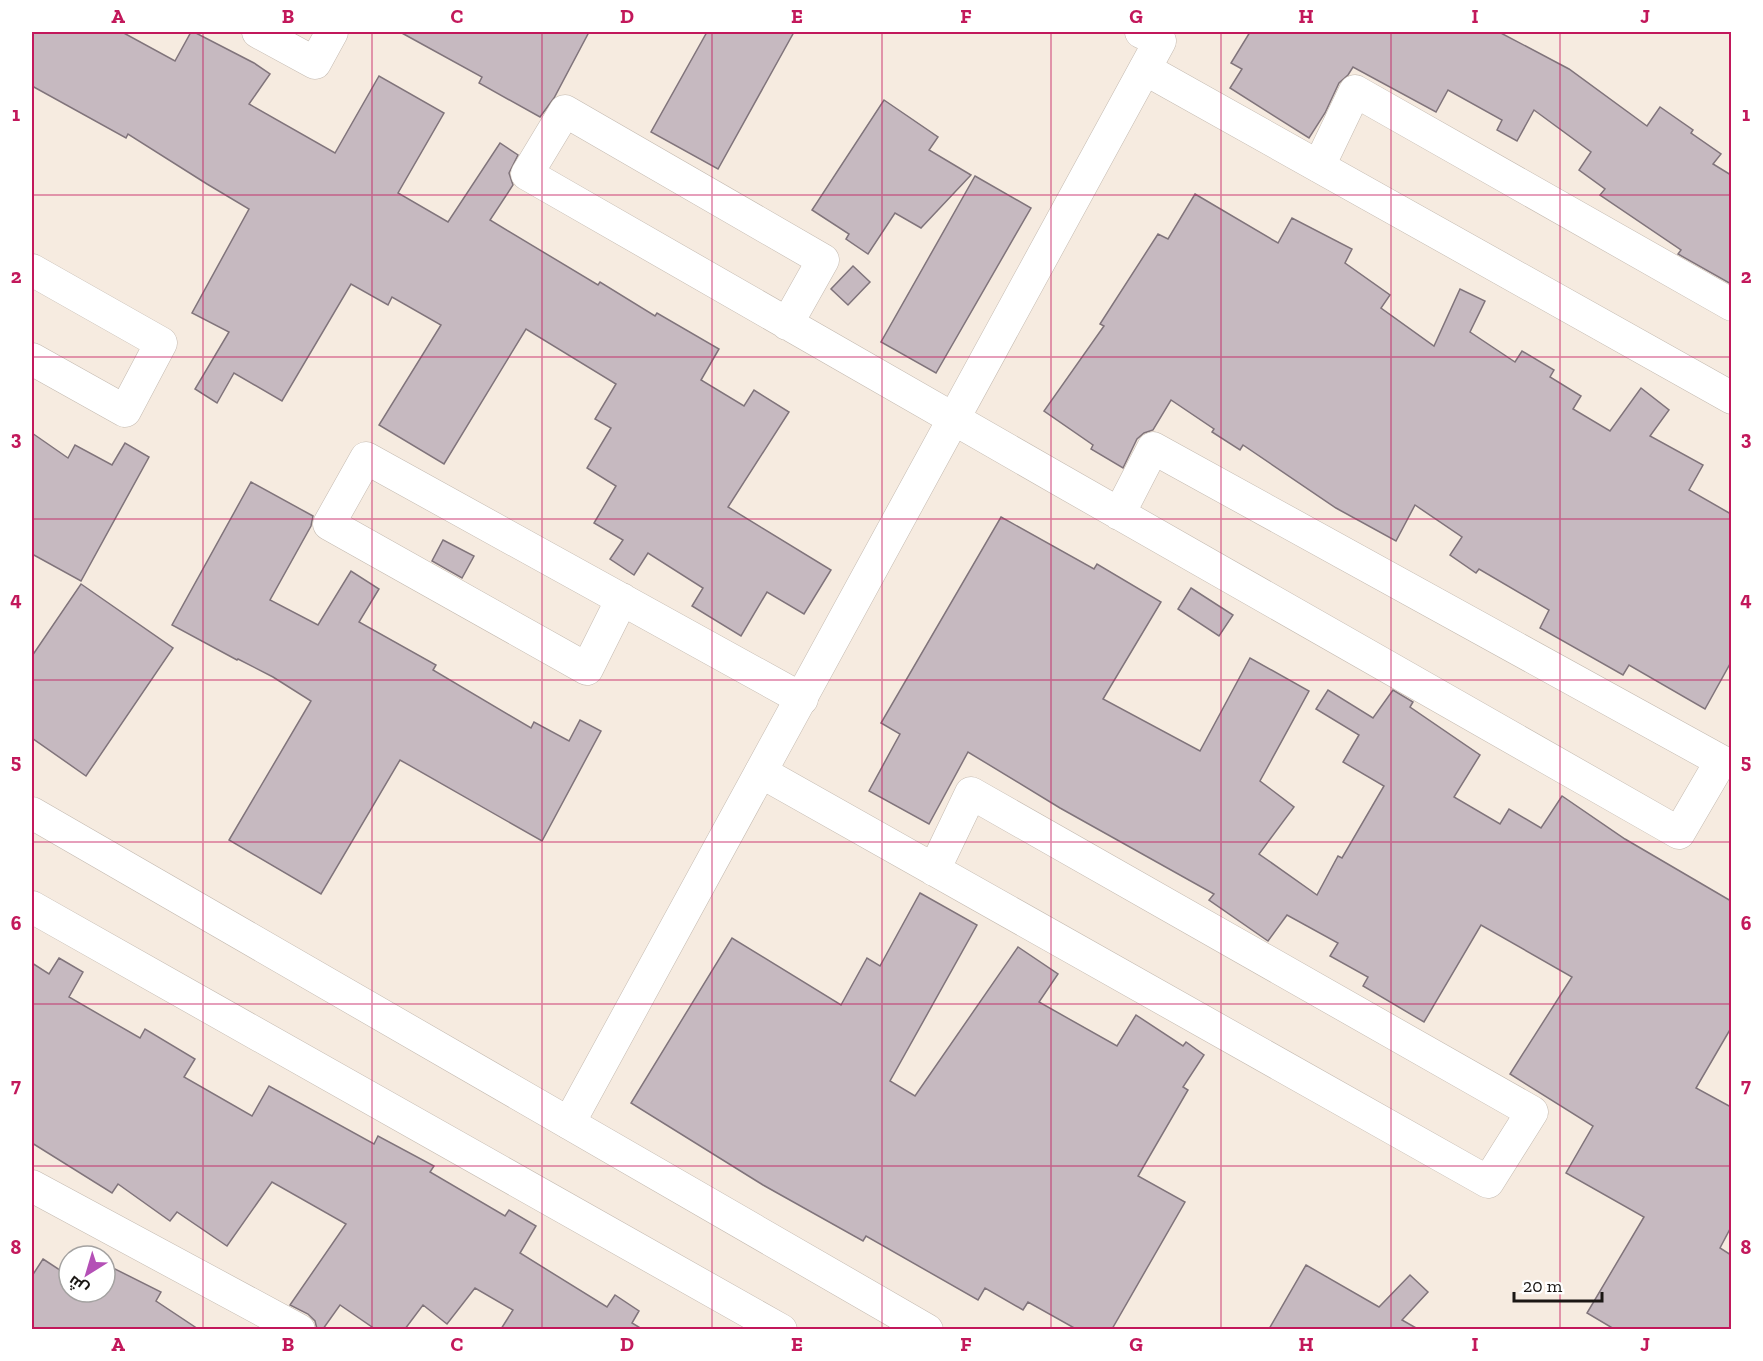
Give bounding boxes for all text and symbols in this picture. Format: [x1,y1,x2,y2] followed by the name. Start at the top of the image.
[111,4,125,28] text: A
[282,4,294,28] text: B
[451,4,464,28] text: C
[620,4,634,28] text: D
[791,4,803,28] text: E
[960,4,972,28] text: F
[1129,4,1143,28] text: G
[1298,4,1314,28] text: H
[1471,4,1479,28] text: I
[1640,4,1650,28] text: J
[12,102,20,126] text: 1
[1742,102,1750,126] text: 1
[11,264,22,288] text: 2
[1741,264,1752,288] text: 2
[11,426,22,450] text: 3
[1741,426,1752,450] text: 3
[10,587,22,611] text: 4
[1740,587,1752,611] text: 4
[11,749,21,773] text: 5
[1741,749,1751,773] text: 5
[11,911,22,935] text: 6
[1741,911,1752,935] text: 6
[11,1073,21,1097] text: 7
[1741,1073,1751,1097] text: 7
[11,1235,22,1259] text: 8
[1741,1235,1752,1259] text: 8
[57,1244,117,1304] north arrow
[1514,1265,1602,1303] scale bar
[64,1272,92,1299] text: ش
[1523,1275,1563,1297] text: 20 m
[111,1332,125,1356] text: A
[282,1332,294,1356] text: B
[451,1332,464,1356] text: C
[620,1332,634,1356] text: D
[791,1332,803,1356] text: E
[960,1332,972,1356] text: F
[1129,1332,1143,1356] text: G
[1298,1332,1314,1356] text: H
[1471,1332,1479,1356] text: I
[1640,1332,1650,1356] text: J

